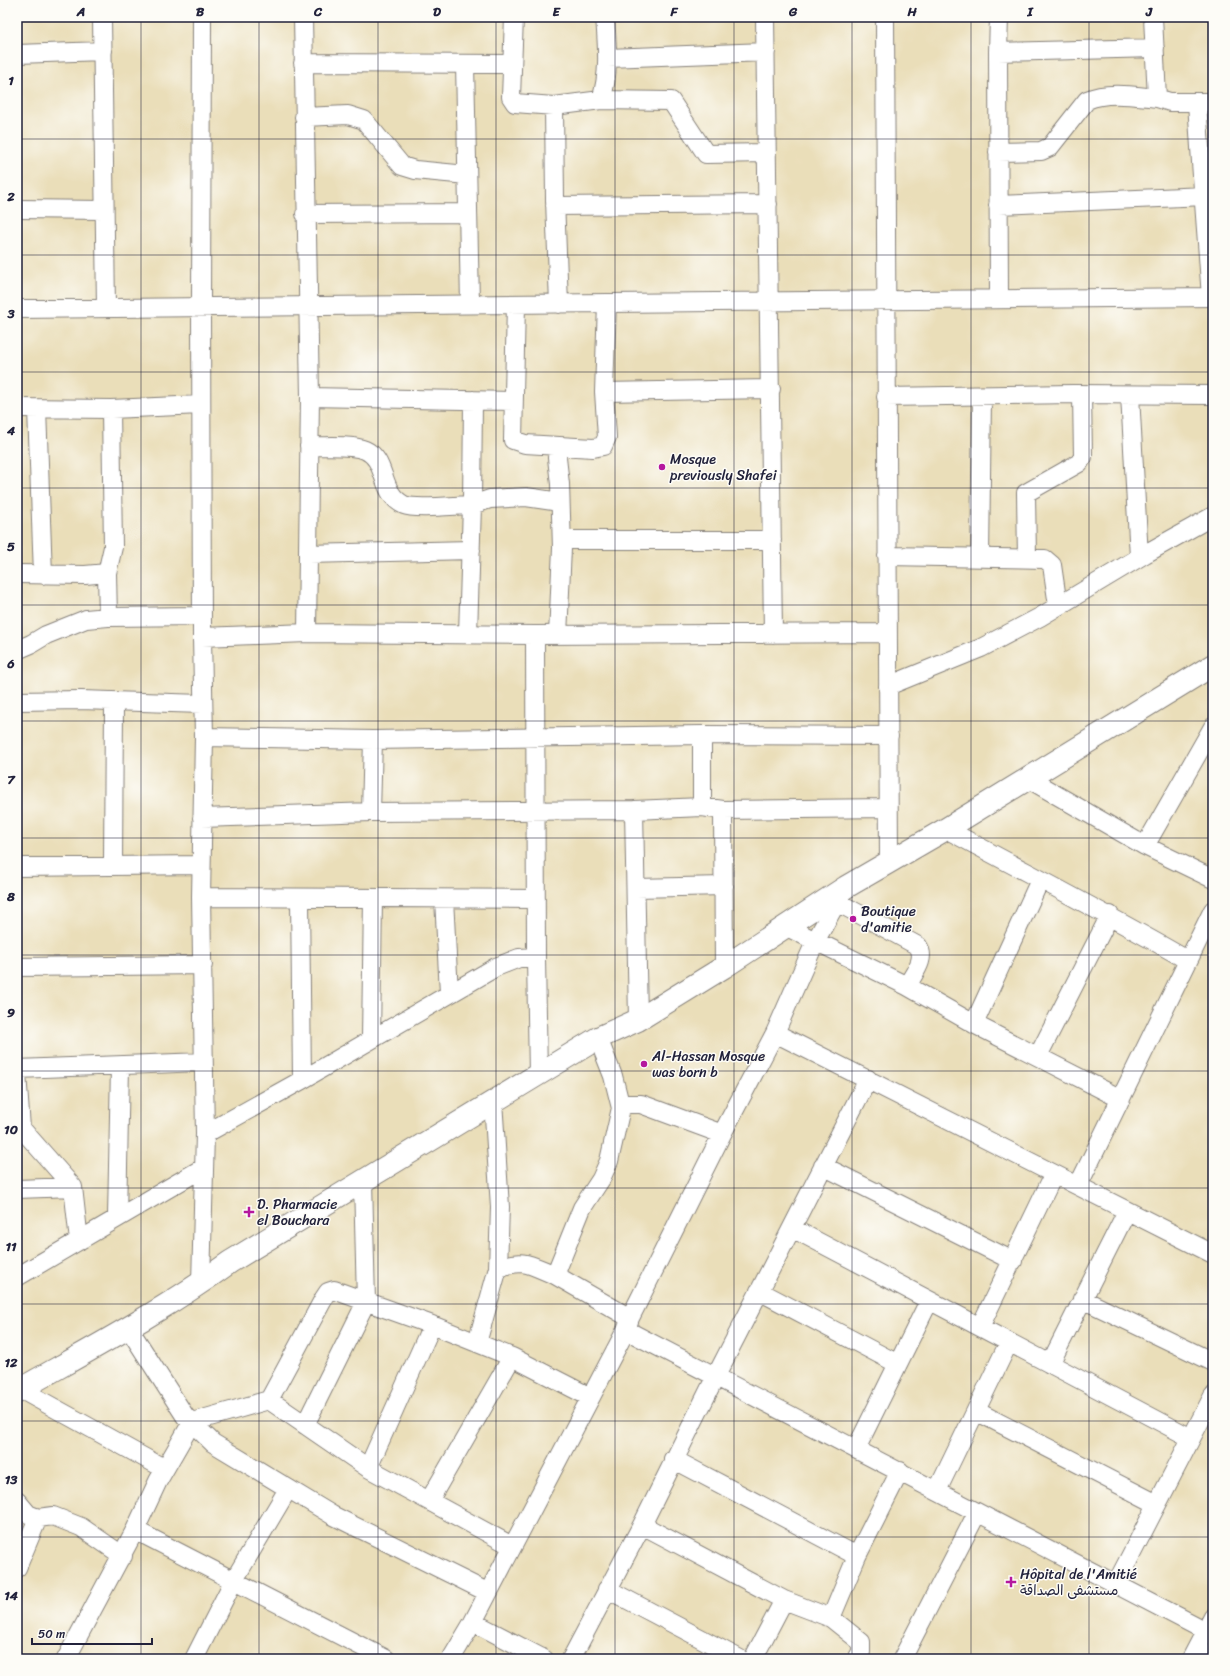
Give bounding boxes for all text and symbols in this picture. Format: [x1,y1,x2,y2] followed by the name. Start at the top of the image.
[76,0,85,23] text: A
[196,0,205,23] text: B
[313,0,323,23] text: C
[433,0,441,23] text: D
[552,0,561,23] text: E
[669,0,678,23] text: F
[788,0,798,23] text: G
[906,0,917,23] text: H
[1026,0,1034,23] text: I
[1145,0,1153,23] text: J
[8,69,14,92] text: 1
[6,185,15,208] text: 2
[6,302,15,325] text: 3
[6,419,16,442] text: 4
[669,447,778,488] place label: Mosque previously Shafei
[657,462,667,472] marker: Mosque previously Shafei
[7,535,15,558] text: 5
[6,652,15,675] text: 6
[7,768,16,791] text: 7
[6,885,15,908] text: 8
[861,899,916,940] place label: Boutique d'amitie
[848,914,858,924] marker: Boutique d'amitie
[7,1001,15,1024] text: 9
[651,1044,765,1085] place label: Al-Hassan Mosque was born b
[639,1059,649,1069] marker: Al-Hassan Mosque was born b
[4,1118,18,1141] text: 10
[257,1192,337,1233] place label: D. Pharmacie el Bouchara
[244,1207,254,1217] marker: D. Pharmacie el Bouchara
[5,1235,17,1258] text: 11
[4,1351,18,1374] text: 12
[5,1468,18,1491] text: 13
[1020,1562,1137,1603] place label: Hôpital de l'Amitié مستشفى الصداقة
[1005,1576,1017,1588] marker: Hôpital de l'Amitié مستشفى الصداقة
[4,1584,19,1607] text: 14
[32,1620,152,1646] scale bar
[38,1623,65,1645] text: 50 m

